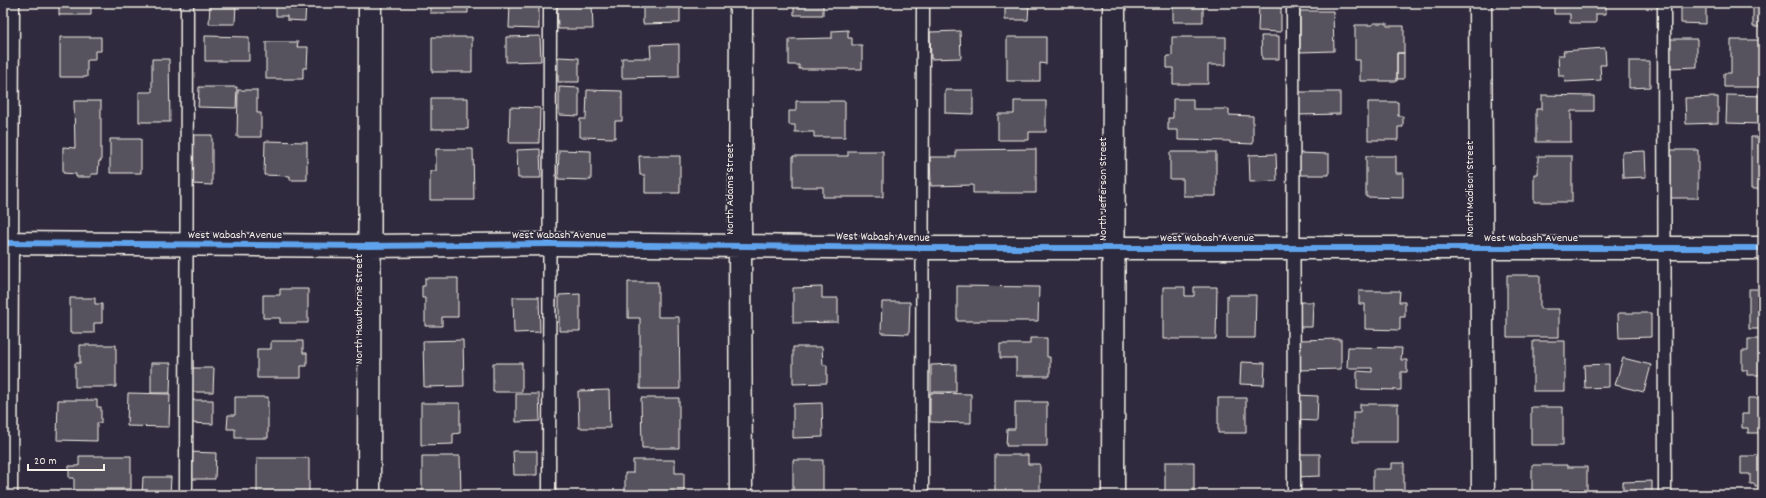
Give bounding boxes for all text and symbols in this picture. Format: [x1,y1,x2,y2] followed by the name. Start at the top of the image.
[1095,137,1112,241] street label: North Jefferson Street
[1462,140,1479,237] street label: North Madison Street
[722,143,739,235] street label: North Adams Street
[188,227,282,244] street label: West Wabash Avenue
[512,227,606,244] street label: West Wabash Avenue
[836,228,930,247] street label: West Wabash Avenue
[1160,230,1254,247] street label: West Wabash Avenue
[1484,230,1578,247] street label: West Wabash Avenue
[351,253,368,364] street label: North Hawthorne Street
[28,446,104,472] scale bar
[34,453,57,470] text: 20 m

